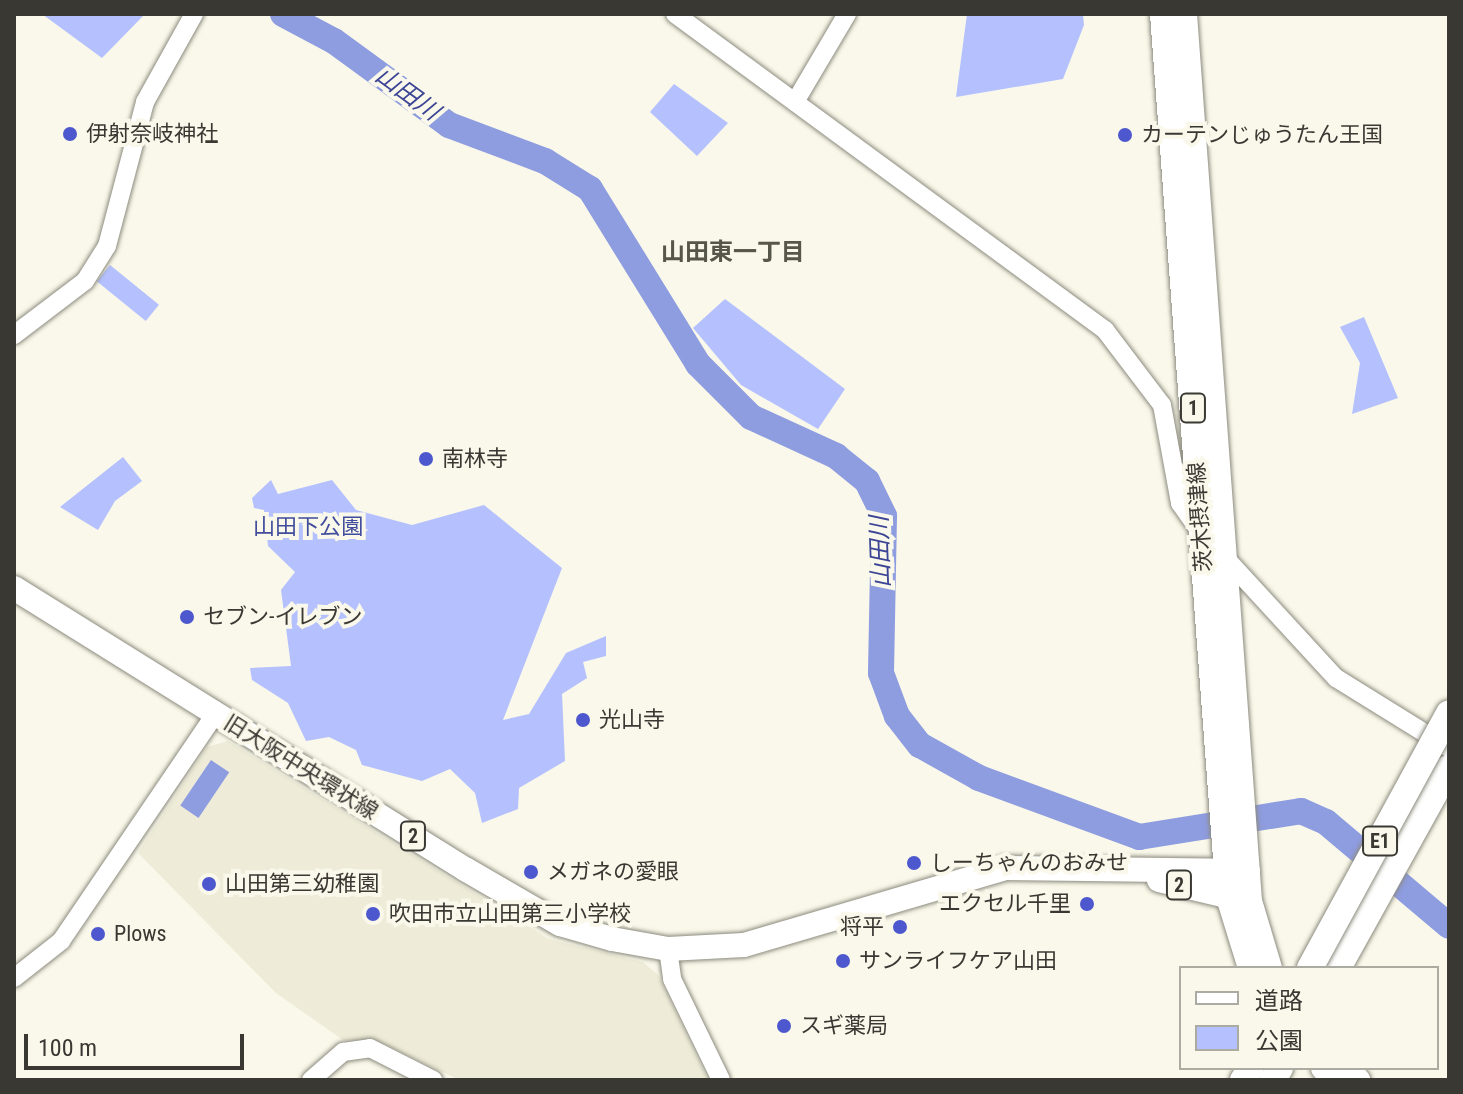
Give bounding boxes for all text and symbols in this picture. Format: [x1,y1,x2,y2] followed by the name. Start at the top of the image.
[369,61,445,127] water label: 山田川
[86,121,218,147] place label: 伊射奈岐神社
[1141,122,1383,148] place label: カーテンじゅうたん王国
[61,125,79,143] marker: 伊射奈岐神社
[1116,126,1134,144] marker: カーテンじゅうたん王国
[661,239,805,267] district label: 山田東一丁目
[1179,392,1207,424] road number: 1
[442,446,508,472] place label: 南林寺
[417,450,435,468] marker: 南林寺
[1183,461,1217,573] street label: 茨木摂津線
[253,514,363,540] park label: 山田下公園
[865,516,897,588] water label: 山田川
[203,604,362,630] place label: セブン-イレブン
[178,608,196,626] marker: セブン-イレブン
[599,707,665,733] place label: 光山寺
[219,709,383,825] street label: 旧大阪中央環状線
[574,711,592,729] marker: 光山寺
[399,820,427,852] road number: 2
[1362,825,1398,857] road number: E1
[930,850,1128,876] place label: しーちゃんのおみせ
[905,854,923,872] marker: しーちゃんのおみせ
[547,859,679,885] place label: メガネの愛眼
[522,863,540,881] marker: メガネの愛眼
[1165,869,1193,901] road number: 2
[225,871,379,897] place label: 山田第三幼稚園
[200,875,218,893] marker: 山田第三幼稚園
[939,891,1071,917] place label: エクセル千里
[1078,895,1096,913] marker: エクセル千里
[389,901,631,927] place label: 吹田市立山田第三小学校
[364,905,382,923] marker: 吹田市立山田第三小学校
[840,914,884,940] place label: 将平
[891,918,909,936] marker: 将平
[114,921,167,947] place label: Plows
[89,925,107,943] marker: Plows
[859,948,1057,974] place label: サンライフケア山田
[834,952,852,970] marker: サンライフケア山田
[1179,966,1439,1070] legend
[1255,987,1303,1015] text: 道路
[800,1013,888,1039] place label: スギ薬局
[775,1017,793,1035] marker: スギ薬局
[28,1018,248,1068] scale bar
[1255,1027,1303,1055] text: 公園
[38,1034,97,1062] text: 100 m

